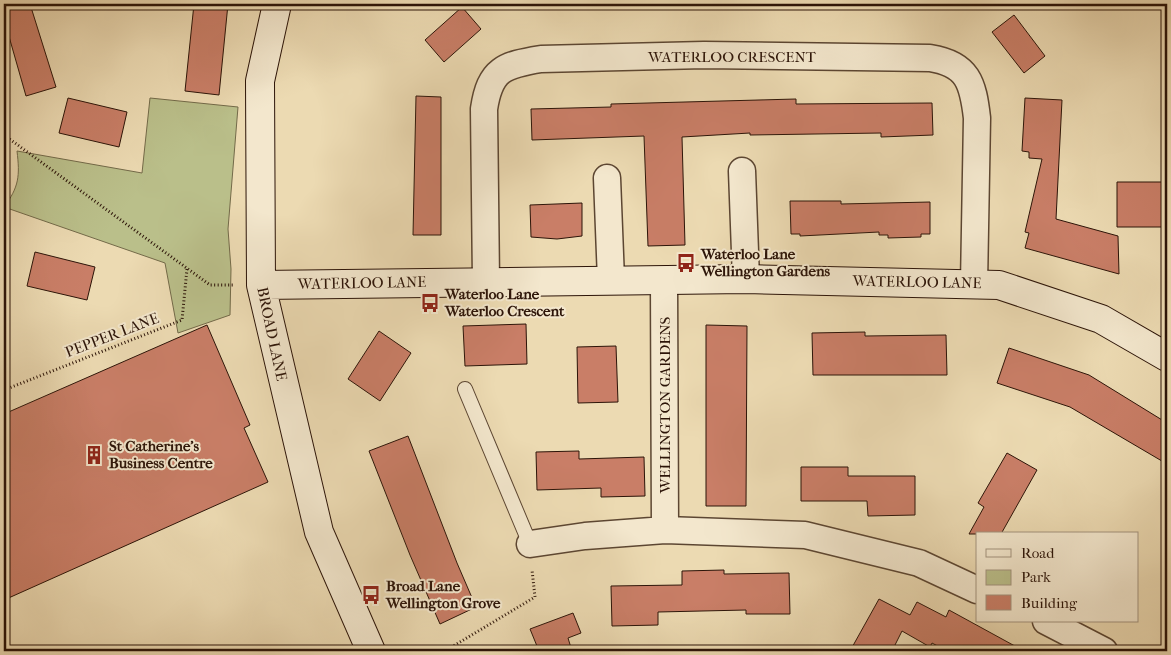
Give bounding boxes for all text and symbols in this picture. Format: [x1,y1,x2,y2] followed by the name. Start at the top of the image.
[647,48,817,66] street label: WATERLOO CRESCENT
[700,245,831,280] place label: Waterloo Lane Wellington Gardens
[675,252,697,274] bus stop icon: Waterloo Lane Wellington Gardens
[851,272,982,292] street label: WATERLOO LANE
[296,273,427,293] street label: WATERLOO LANE
[253,285,291,383] street label: BROAD LANE
[444,285,565,320] place label: Waterloo Lane Waterloo Crescent
[419,292,441,314] bus stop icon: Waterloo Lane Waterloo Crescent
[63,309,161,361] street label: PEPPER LANE
[656,316,674,494] street label: WELLINGTON GARDENS
[109,437,213,472] place label: St Catherine's Business Centre
[83,444,105,466] building icon: St Catherine's Business Centre
[976,532,1138,622] legend
[1021,544,1055,562] text: Road
[1021,568,1051,586] text: Park
[385,577,501,612] place label: Broad Lane Wellington Grove
[360,584,382,606] bus stop icon: Broad Lane Wellington Grove
[1021,594,1078,612] text: Building

